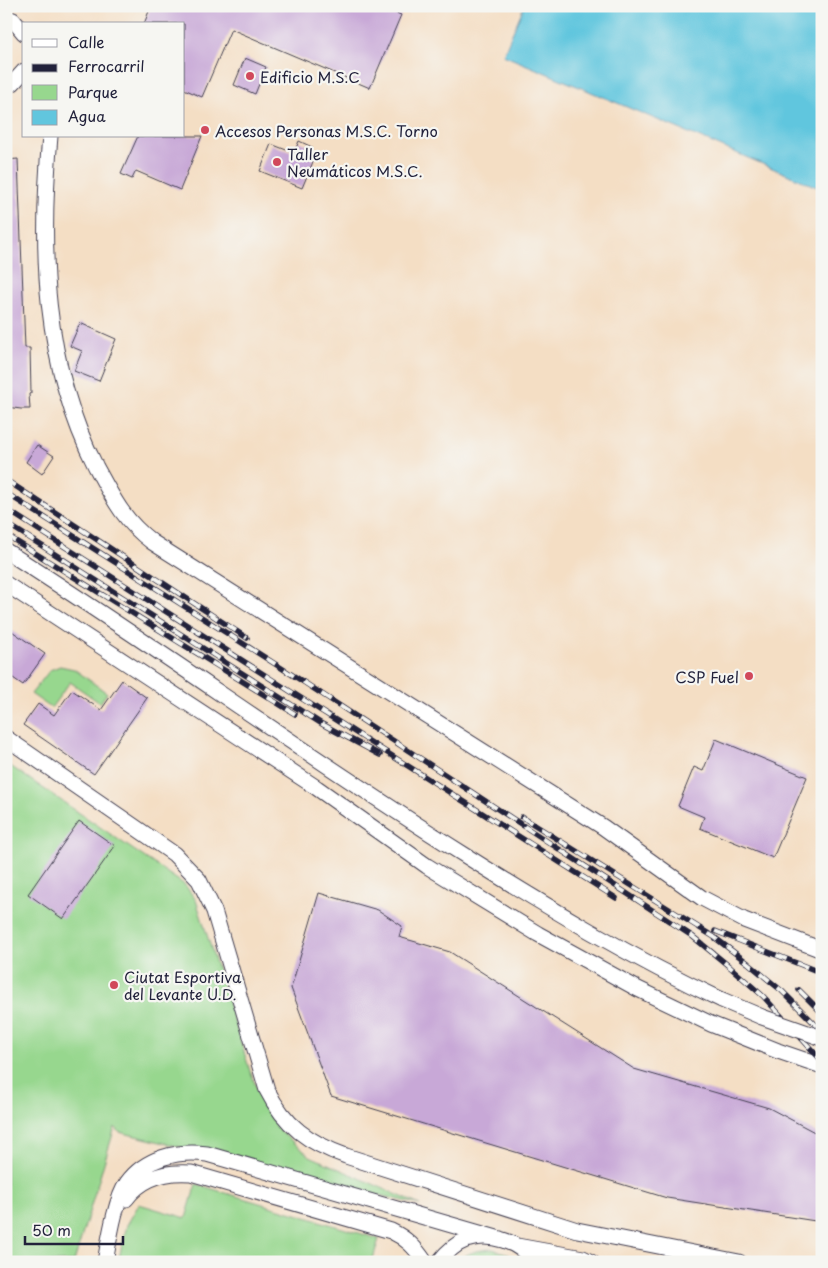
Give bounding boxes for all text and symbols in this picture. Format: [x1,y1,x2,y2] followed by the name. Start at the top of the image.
[22,22,185,138] legend
[68,30,105,53] text: Calle
[68,54,145,77] text: Ferrocarril
[260,65,360,88] place label: Edificio M.S.C
[244,70,256,82] marker: Edificio M.S.C
[68,80,118,103] text: Parque
[68,104,106,127] text: Agua
[215,119,438,142] place label: Accesos Personas M.S.C. Torno
[199,124,211,136] marker: Accesos Personas M.S.C. Torno
[287,142,423,182] place label: Taller Neumáticos M.S.C.
[271,156,283,168] marker: Taller Neumáticos M.S.C.
[675,665,739,688] place label: CSP Fuel
[743,670,755,682] marker: CSP Fuel
[124,965,242,1005] place label: Ciutat Esportiva del Levante U.D.
[108,979,120,991] marker: Ciutat Esportiva del Levante U.D.
[25,1213,122,1245] scale bar
[32,1218,71,1241] text: 50 m

